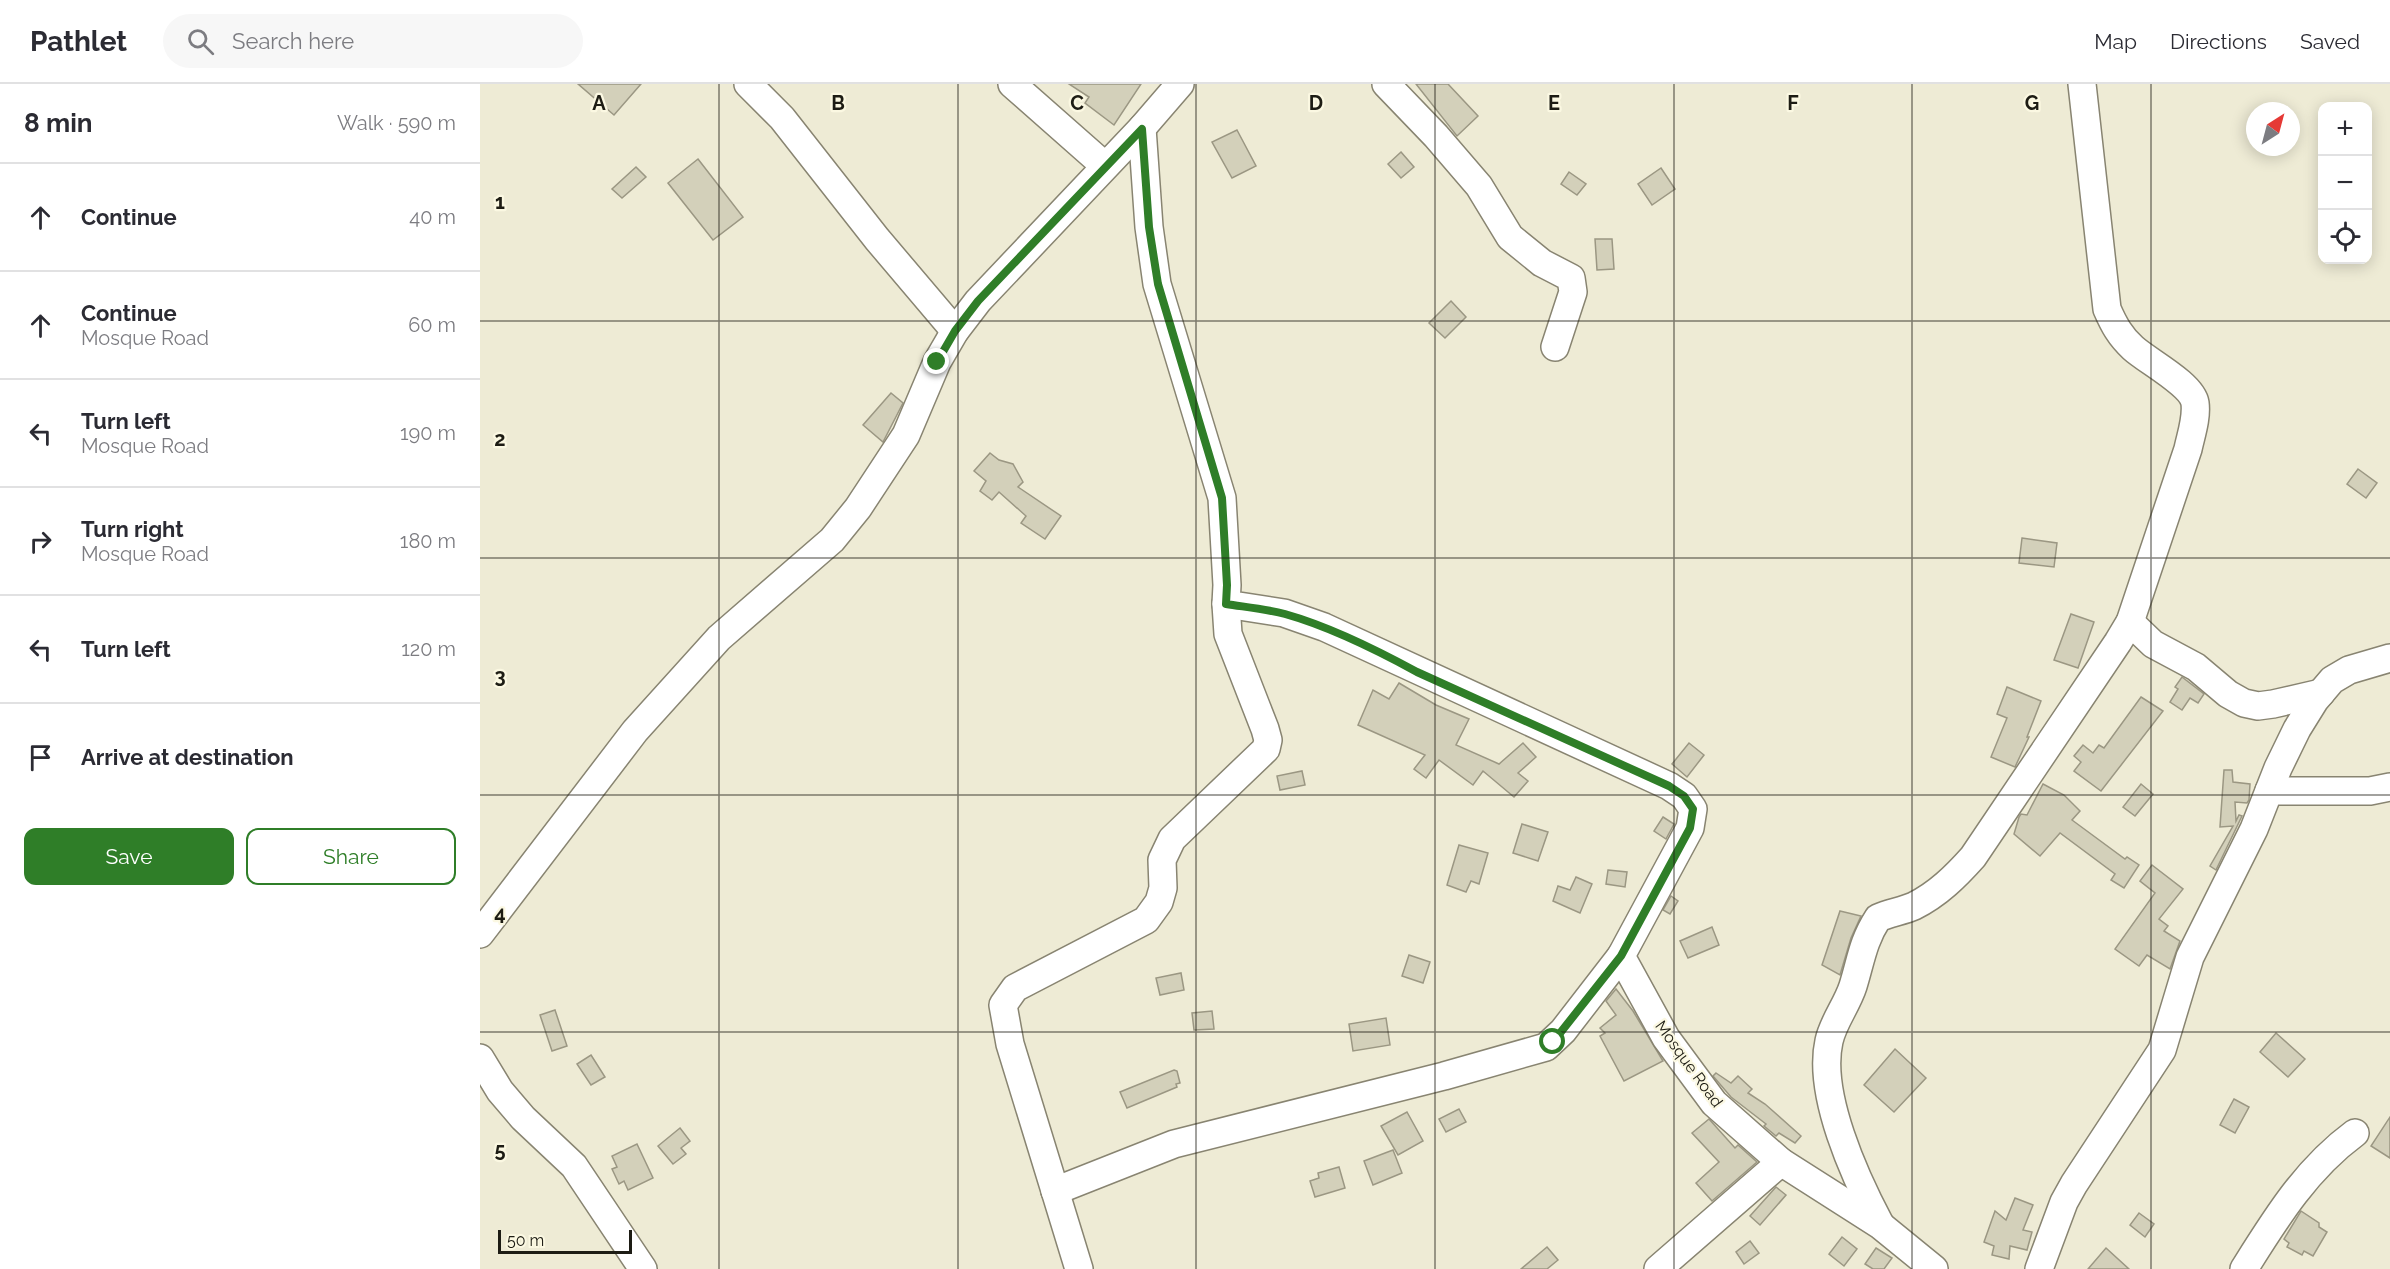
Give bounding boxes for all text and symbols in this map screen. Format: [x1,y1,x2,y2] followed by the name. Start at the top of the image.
[163,14,583,68] search box
[30,25,127,58] text: Pathlet
[184,25,217,58] icon: search
[232,28,354,54] text: Search here
[2094,29,2137,54] text: Map
[2170,29,2267,54] text: Directions
[2300,29,2360,54] text: Saved
[592,91,606,115] text: A
[831,91,845,115] text: B
[1070,91,1084,115] text: C
[1309,91,1323,115] text: D
[1548,91,1560,115] text: E
[1787,91,1799,115] text: F
[2025,91,2039,115] text: G
[2246,102,2300,156] north arrow
[2318,102,2372,264] map controls
[2318,102,2372,156] button: +
[24,108,92,138] text: 8 min
[337,111,456,135] text: Walk · 590 m
[2318,156,2372,210] button: −
[495,190,505,214] text: 1
[24,201,57,234] icon: ahead
[81,204,177,230] text: Continue
[409,205,456,229] text: 40 m
[2318,210,2372,264] button: locate
[81,300,177,326] text: Continue
[24,309,57,342] icon: ahead
[408,313,456,337] text: 60 m
[81,326,209,350] text: Mosque Road
[923,348,949,374] route end
[81,408,171,434] text: Turn left
[24,417,57,450] icon: left
[400,421,456,445] text: 190 m
[494,427,506,451] text: 2
[81,434,209,458] text: Mosque Road
[81,516,184,542] text: Turn right
[24,525,57,558] icon: right
[400,529,456,553] text: 180 m
[81,542,209,566] text: Mosque Road
[24,633,57,666] icon: left
[81,636,171,662] text: Turn left
[401,637,456,661] text: 120 m
[494,664,506,688] text: 3
[24,741,57,774] icon: arrive
[81,744,294,770] text: Arrive at destination
[24,828,234,885] button: Save
[246,828,456,885] button: Share
[494,901,506,925] text: 4
[1651,1017,1727,1111] street label: Mosque Road
[1539,1028,1565,1054] route start
[494,1138,506,1162] text: 5
[498,1227,632,1254] scale bar
[507,1231,544,1250] text: 50 m

